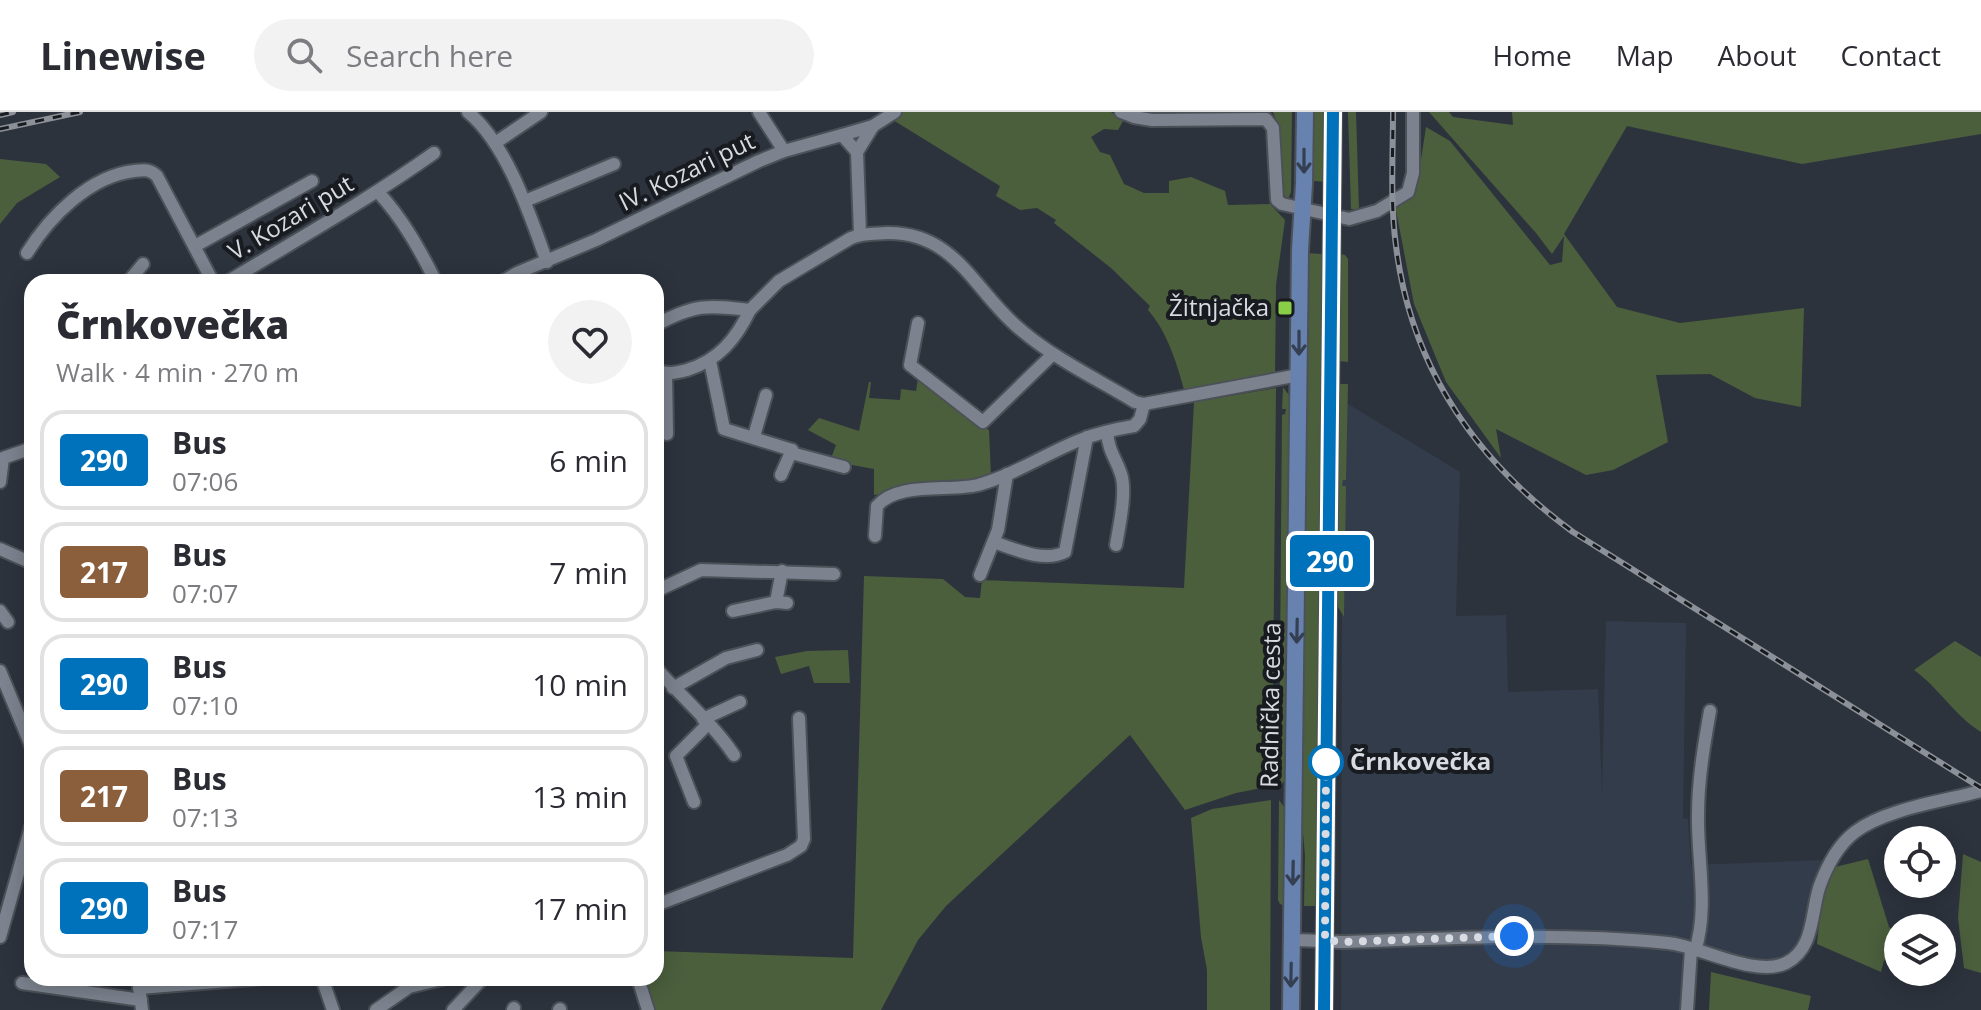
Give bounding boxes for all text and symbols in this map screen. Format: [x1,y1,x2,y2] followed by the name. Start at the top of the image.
[254,19,814,91] search box
[40,29,206,81] text: Linewise
[282,33,326,77] icon: search
[346,35,513,76] text: Search here
[1493,36,1572,74] text: Home
[1616,36,1674,74] text: Map
[1718,36,1796,74] text: About
[1840,36,1941,74] text: Contact
[613,124,760,218] street label: IV. Kozari put
[1296,147,1312,174] one-way arrow
[221,166,359,267] street label: V. Kozari put
[1169,290,1269,323] place label: Žitnjačka
[56,298,289,350] text: Črnkovečka
[1276,299,1294,317] marker: Žitnjačka
[548,300,632,384] button: heart
[1291,329,1307,356] one-way arrow
[56,354,299,390] text: Walk · 4 min · 270 m
[172,422,227,463] text: Bus
[549,440,628,481] text: 6 min
[80,441,128,479] text: 290
[172,463,238,499] text: 07:06
[172,534,227,575] text: Bus
[1284,535,1376,587] line badge: 290
[1306,542,1354,580] text: 290
[549,552,628,593] text: 7 min
[80,553,128,591] text: 217
[172,575,238,611] text: 07:07
[1289,617,1304,644] one-way arrow
[1252,622,1287,788] street label: Radnička cesta
[172,646,227,687] text: Bus
[532,664,628,705] text: 10 min
[80,665,128,703] text: 290
[172,687,238,723] text: 07:10
[1350,744,1491,777] place label: Črnkovečka
[1309,745,1343,779] marker: Črnkovečka
[172,758,227,799] text: Bus
[532,776,628,817] text: 13 min
[80,777,128,815] text: 217
[172,799,238,835] text: 07:13
[1884,826,1956,986] map controls
[1884,826,1956,898] button: locate
[1285,859,1301,886] one-way arrow
[172,870,227,911] text: Bus
[532,888,628,929] text: 17 min
[80,889,128,927] text: 290
[172,911,238,947] text: 07:17
[1884,914,1956,986] button: layers
[1494,916,1534,956] your location
[1283,961,1299,988] one-way arrow

